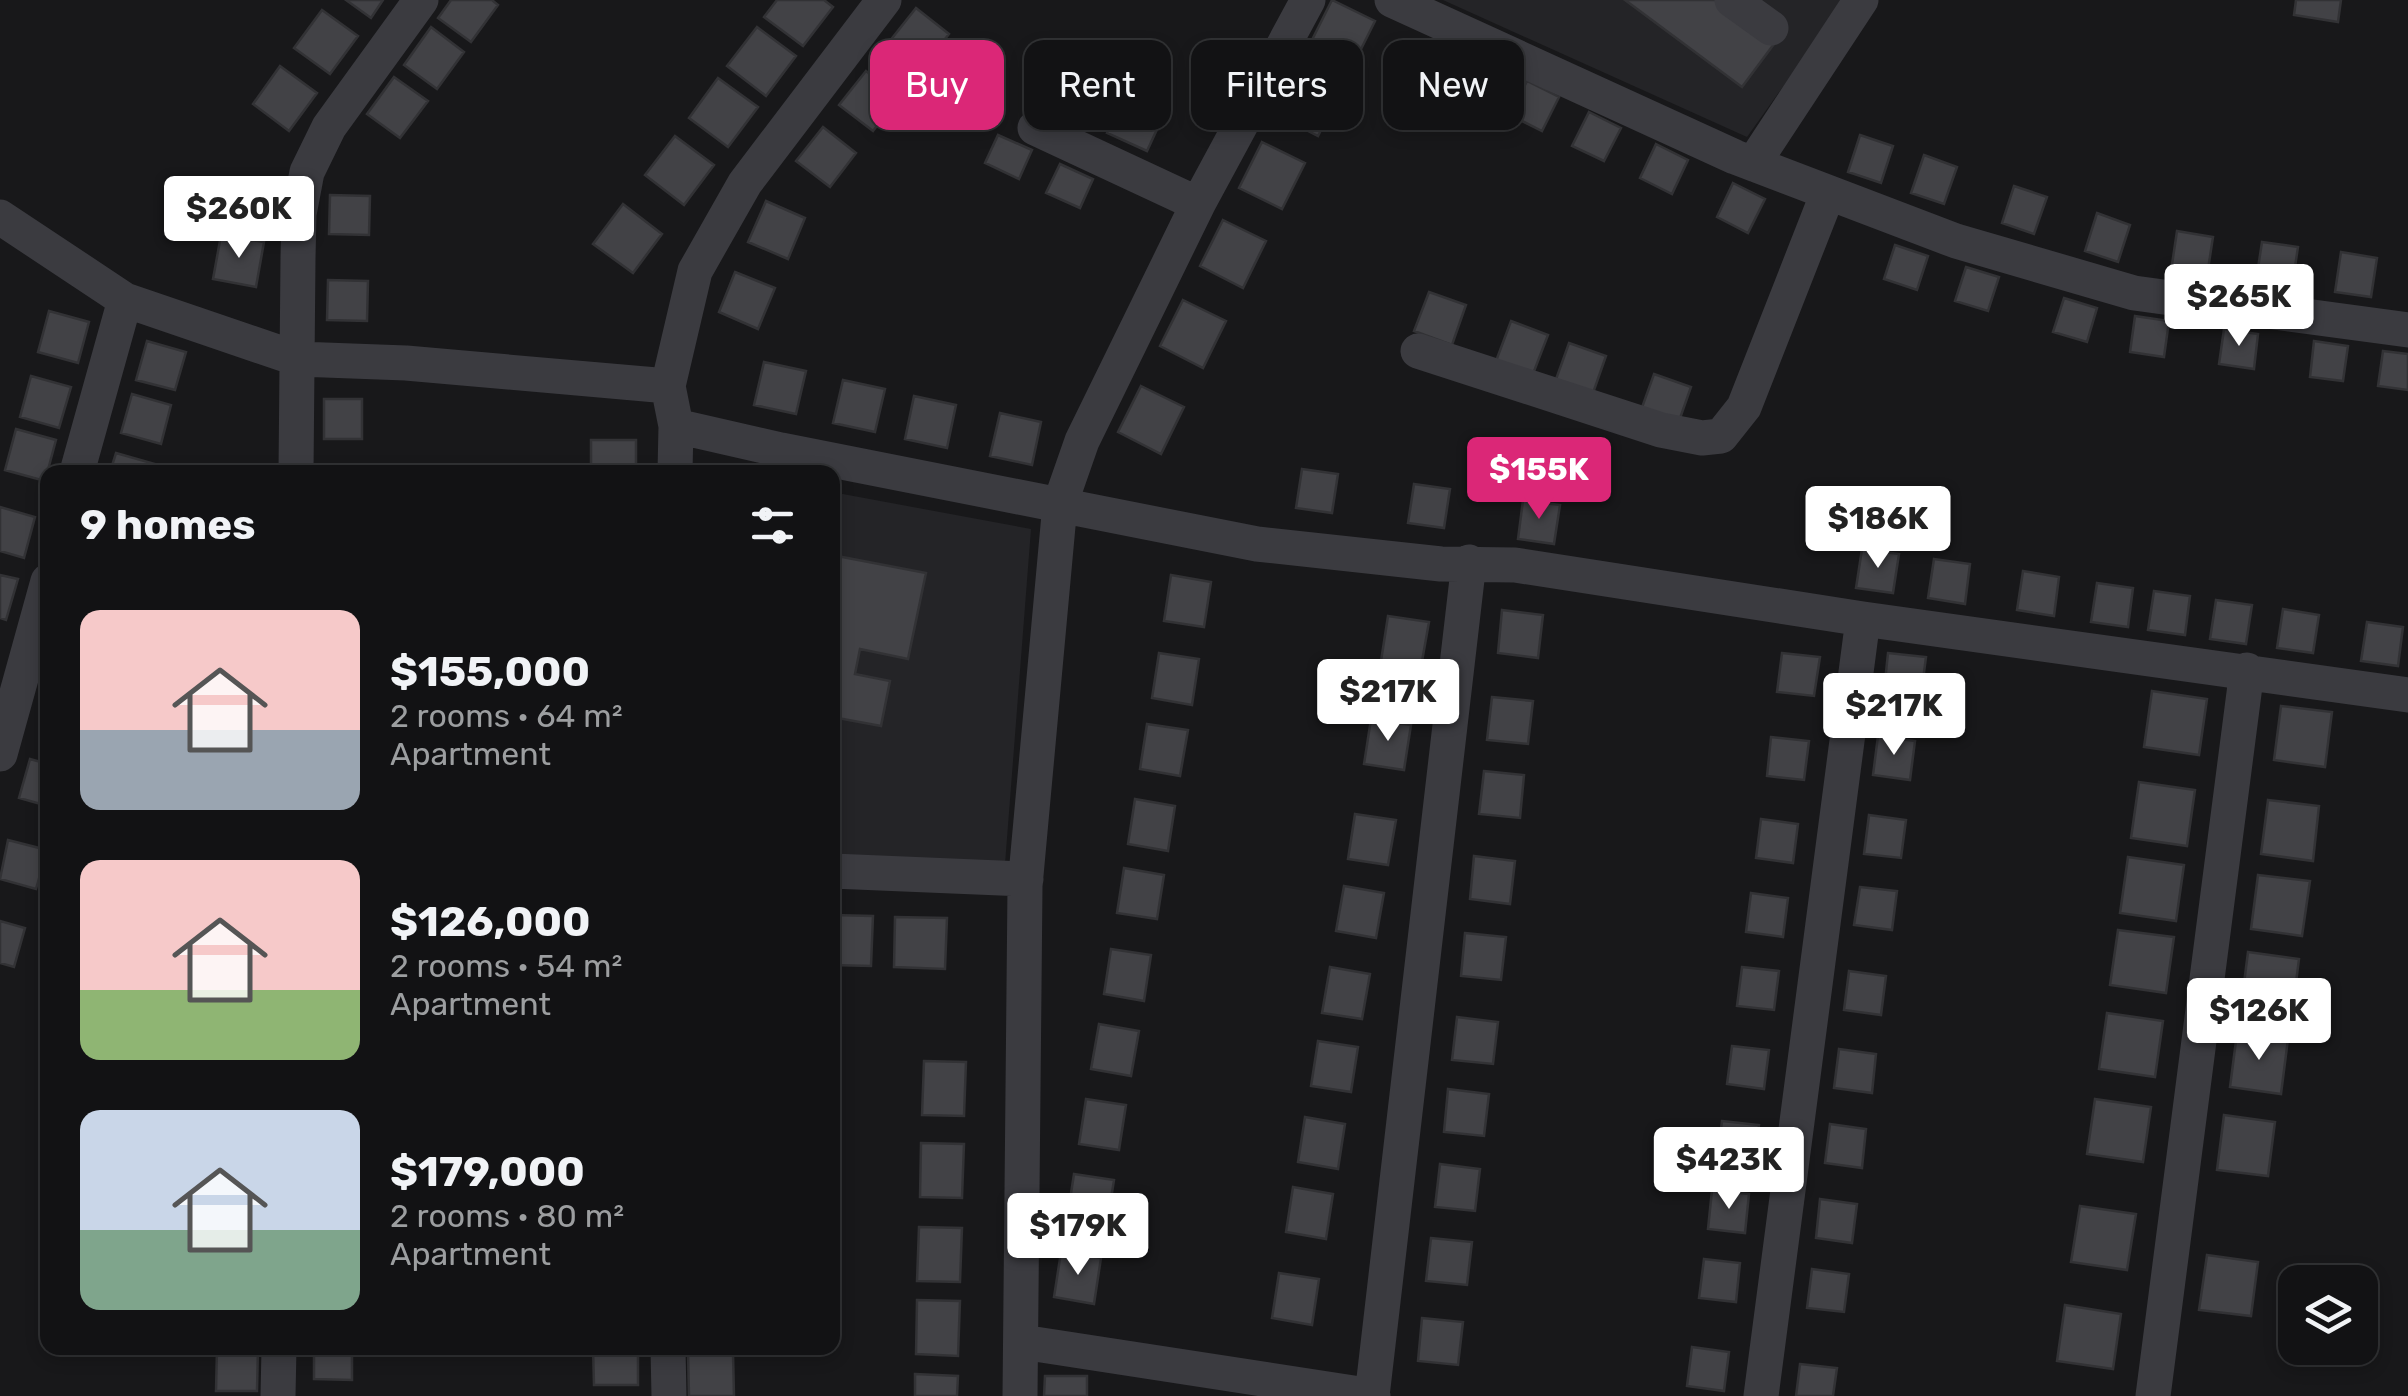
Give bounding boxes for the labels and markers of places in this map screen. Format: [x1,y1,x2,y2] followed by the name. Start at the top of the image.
[169,176,309,261] pin: $260K
[2169,264,2309,349] pin: $265K
[1469,437,1609,522] pin: $155K
[1808,486,1948,571] pin: $186K
[1318,659,1458,744] pin: $217K
[1824,673,1964,758] pin: $217K
[2189,978,2329,1063] pin: $126K
[1659,1127,1799,1212] pin: $423K
[1008,1193,1148,1278] pin: $179K

